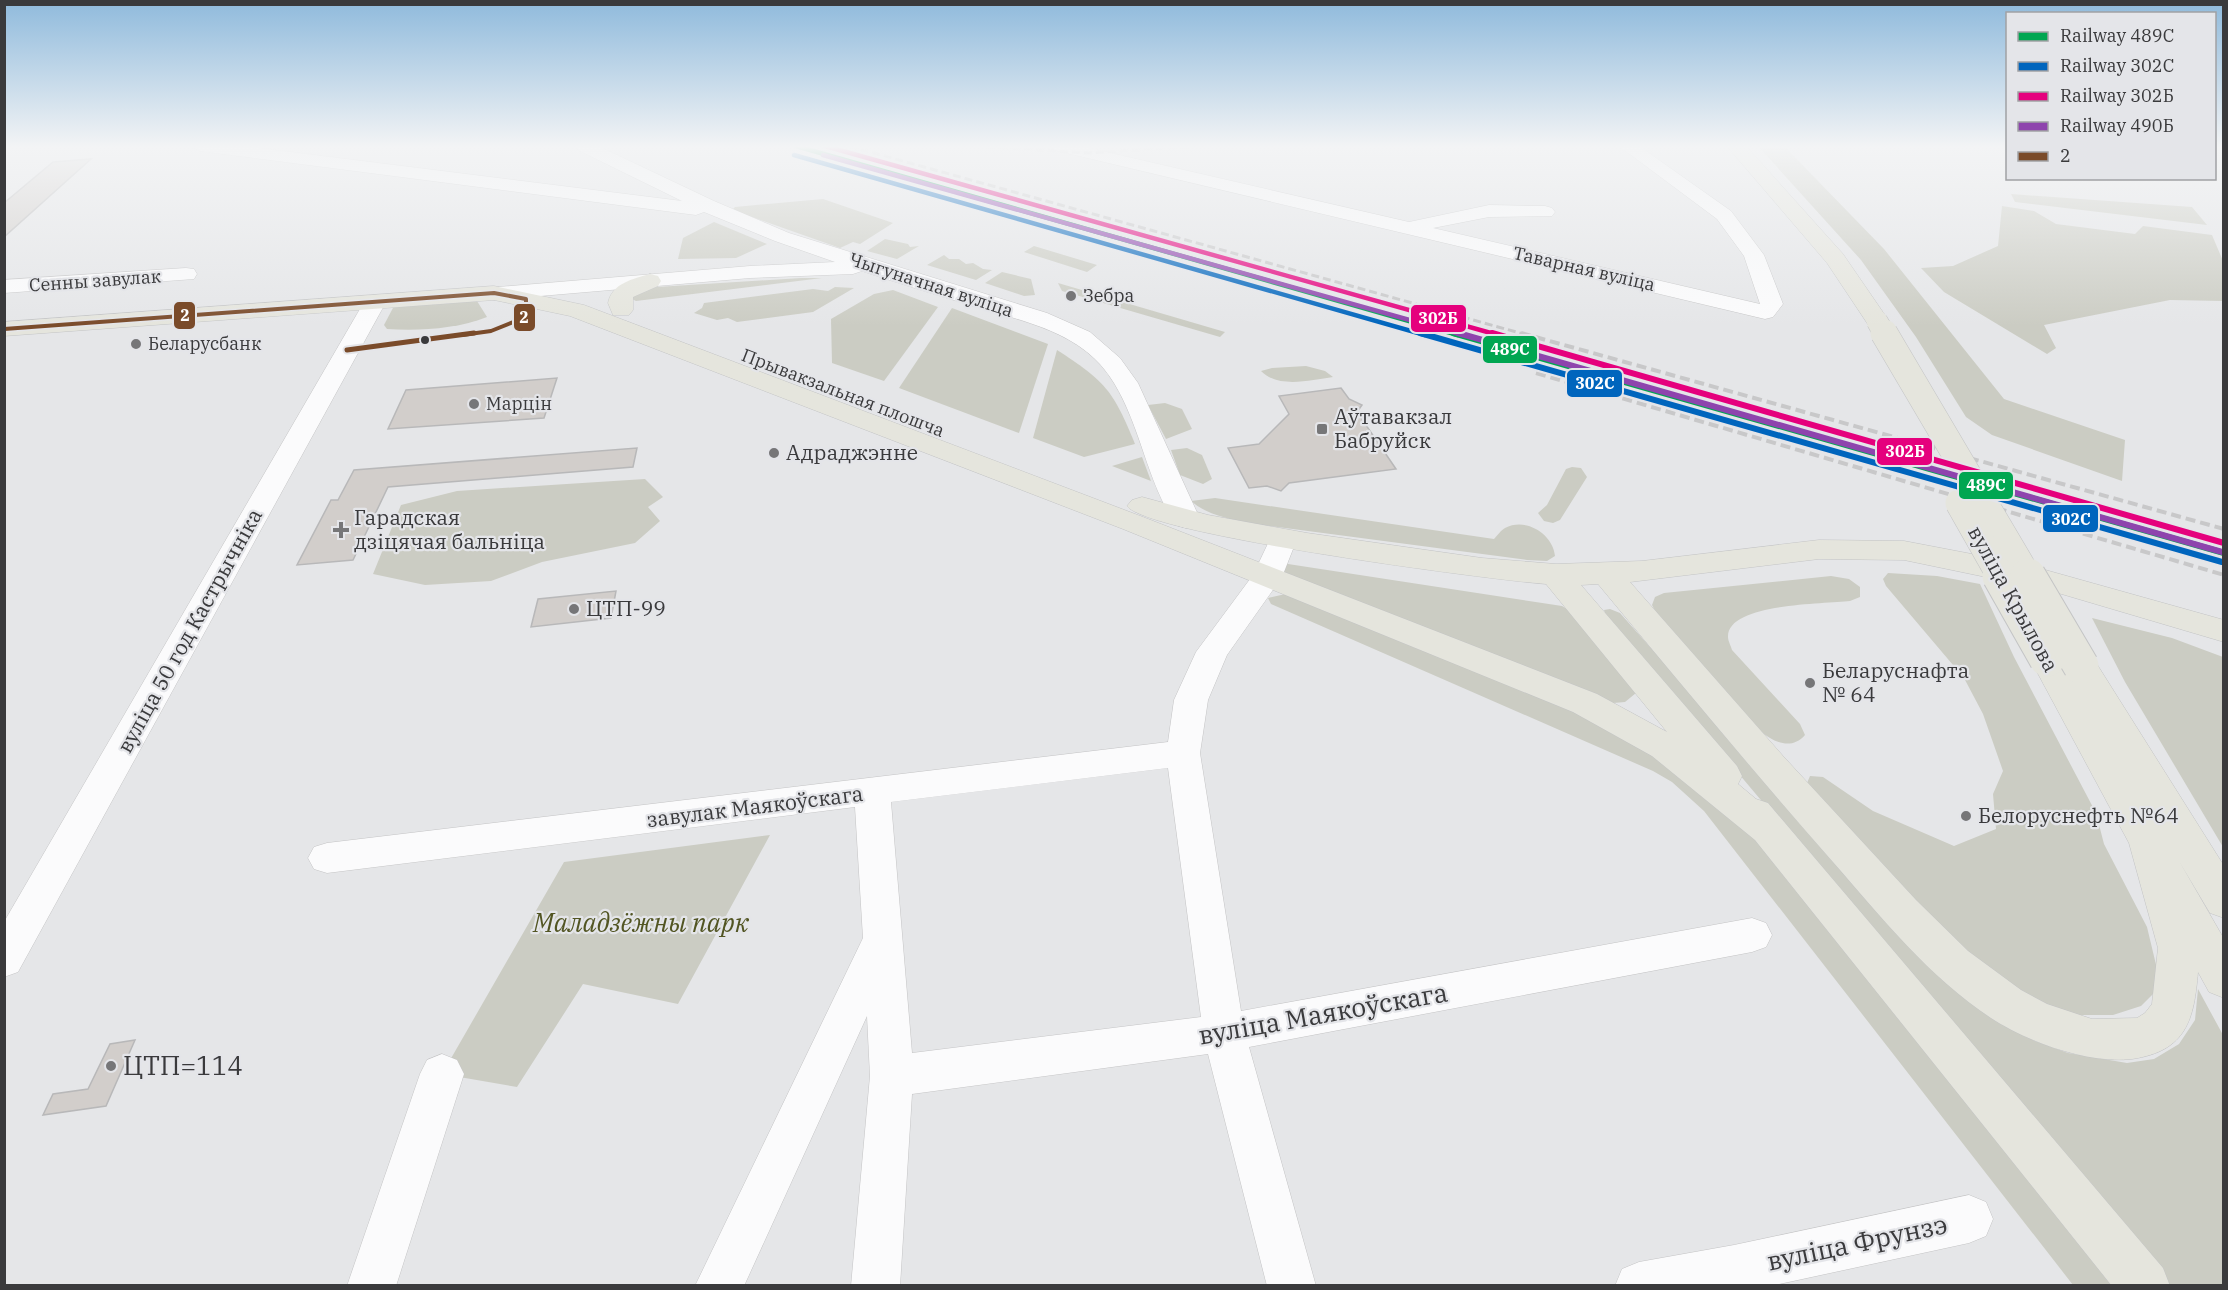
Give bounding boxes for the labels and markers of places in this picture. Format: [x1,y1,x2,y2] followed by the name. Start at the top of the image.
[1083,284,1135,307] place label: Зебра
[1064,289,1078,303] marker: Зебра
[148,332,262,355] place label: Беларусбанк
[419,334,431,346] unlabelled marker
[129,337,143,351] marker: Беларусбанк
[486,392,552,415] place label: Марцін
[467,397,481,411] marker: Марцін
[1334,402,1452,454] place label: Аўтавакзал Бабруйск
[1315,422,1329,436] marker: Аўтавакзал Бабруйск
[786,438,918,466] place label: Адраджэнне
[767,446,781,460] marker: Адраджэнне
[354,503,545,555] place label: Гарадская дзіцячая бальніца
[332,521,350,539] marker: Гарадская дзіцячая бальніца
[586,594,666,622] place label: ЦТП-99
[567,602,581,616] marker: ЦТП-99
[1822,656,1969,708] place label: Беларуснафта № 64
[1803,676,1817,690] marker: Беларуснафта № 64
[1978,801,2179,829] place label: Белоруснефть №64
[1959,809,1973,823] marker: Белоруснефть №64
[123,1048,243,1082] place label: ЦТП=114
[104,1059,118,1073] marker: ЦТП=114

